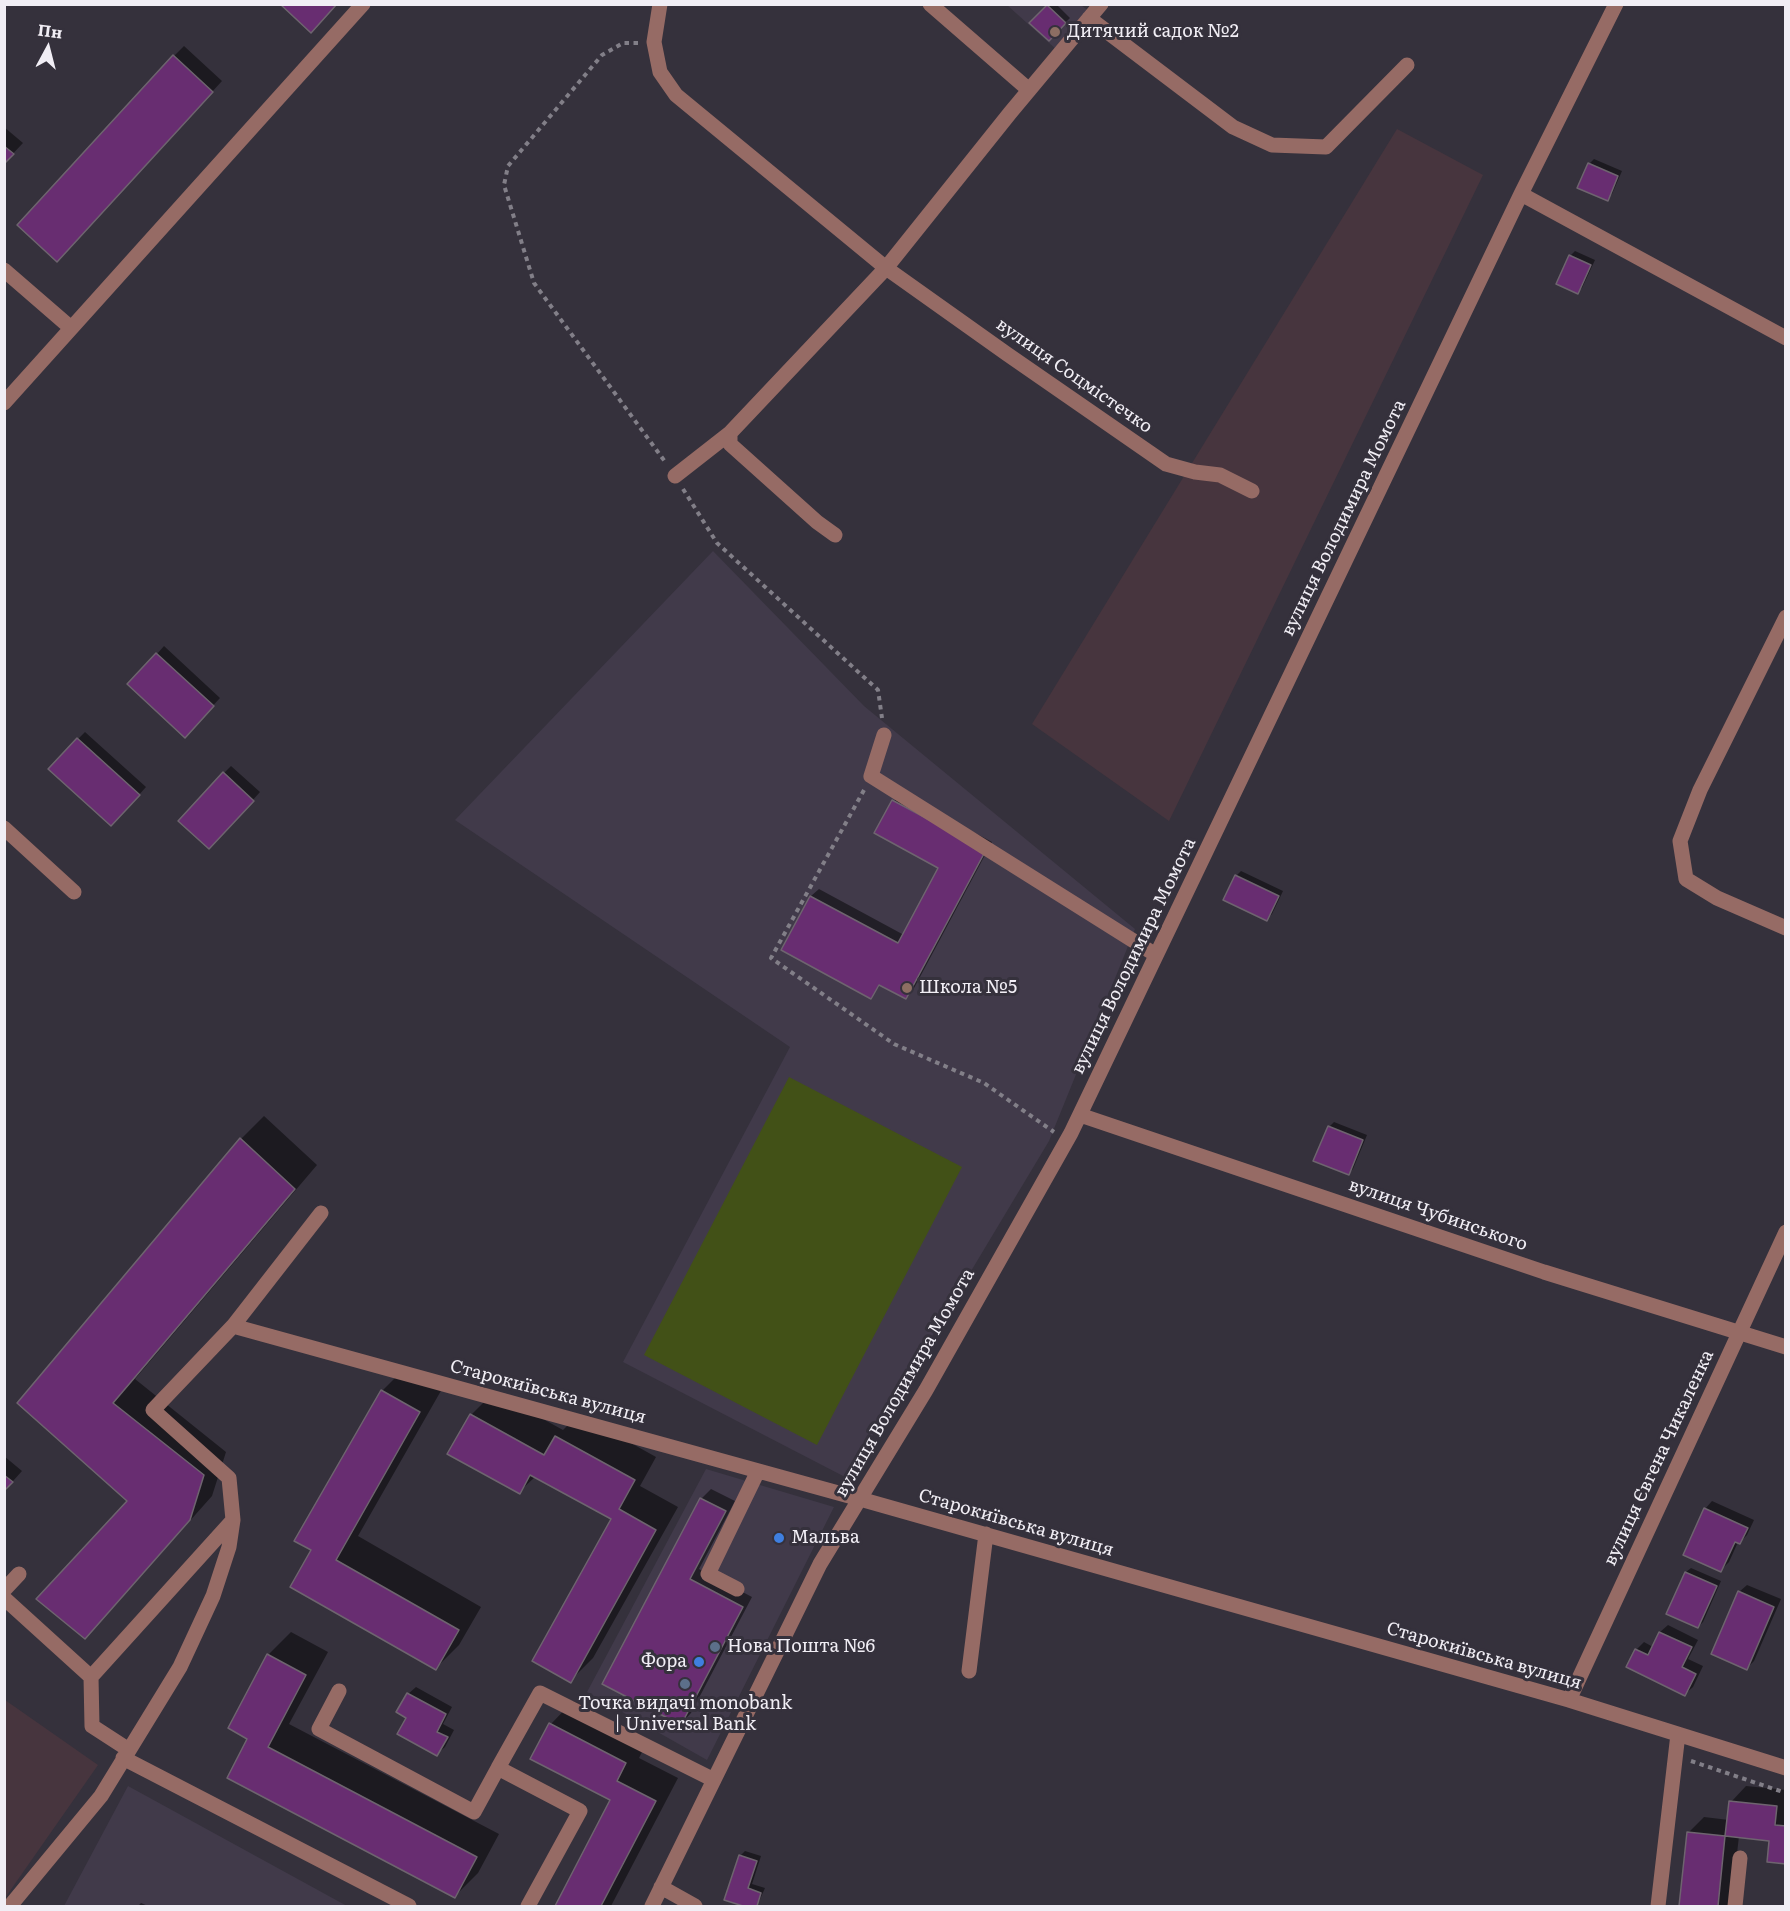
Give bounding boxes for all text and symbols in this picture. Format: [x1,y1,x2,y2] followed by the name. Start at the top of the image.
[36,17,64,44] text: Пн
[18,18,78,78] north arrow
[1067,21,1239,43] place label: Дитячий садок №2
[1048,25,1062,39] marker: Дитячий садок №2
[992,314,1156,438] street label: вулиця Соцмістечко
[1277,396,1411,640] street label: вулиця Володимира Момота
[1067,834,1201,1078] street label: вулиця Володимира Момота
[919,977,1017,999] place label: Школа №5
[900,981,914,995] marker: Школа №5
[1346,1174,1530,1256] street label: вулиця Чубинського
[831,1265,979,1501] street label: вулиця Володимира Момота
[1599,1347,1719,1569] street label: вулиця Євгена Чикаленка
[448,1355,648,1429] street label: Старокиївська вулиця
[916,1485,1116,1561] street label: Старокиївська вулиця
[791,1527,860,1549] place label: Мальва
[772,1531,786,1545] marker: Мальва
[1384,1618,1584,1694] street label: Старокиївська вулиця
[727,1636,875,1658] place label: Нова Пошта №6
[708,1640,722,1654] marker: Нова Пошта №6
[641,1651,687,1673] place label: Фора
[692,1655,706,1669] marker: Фора
[678,1677,692,1691] marker: Точка видачі monobank | Universal Bank
[578,1693,792,1736] place label: Точка видачі monobank | Universal Bank

